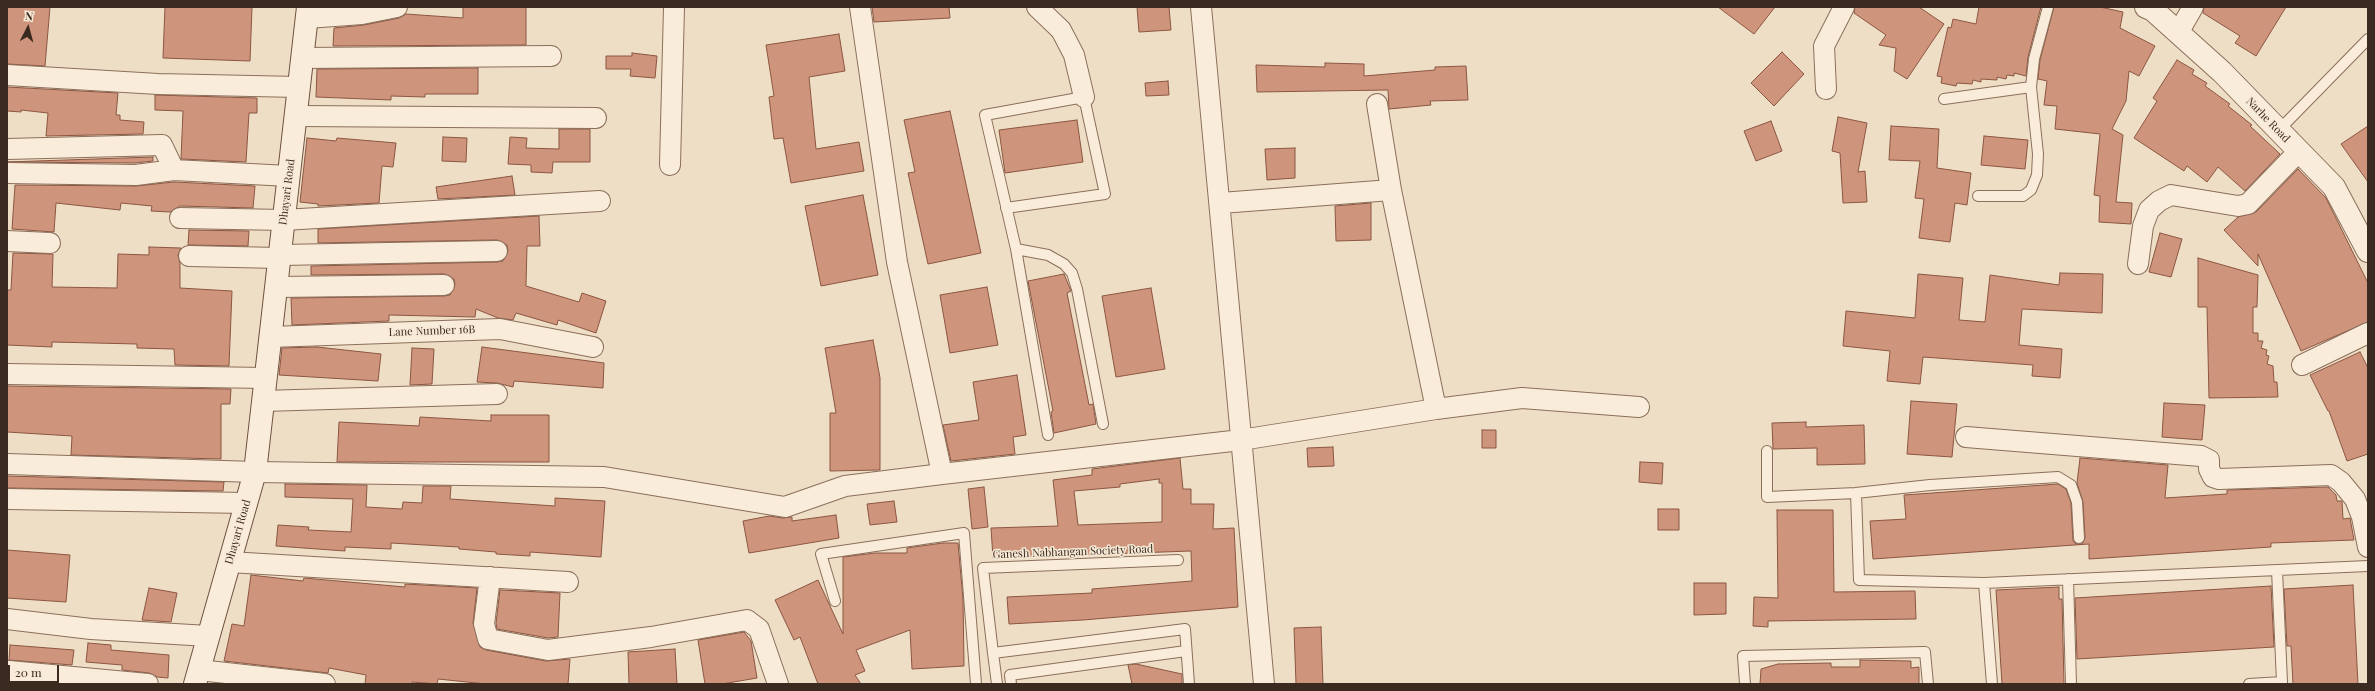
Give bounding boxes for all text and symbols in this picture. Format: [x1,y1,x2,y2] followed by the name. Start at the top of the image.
[8,8,48,48] north arrow
[25,8,34,23] text: N
[2243,95,2293,145] street label: Narhe Road
[276,158,298,226] street label: Dhayari Road
[389,323,475,339] street label: Lane Number 16B
[222,498,254,566] street label: Dhayari Road
[992,543,1154,561] street label: Ganesh Nabhangan Society Road
[10,657,61,683] scale bar
[15,664,42,680] text: 20 m

